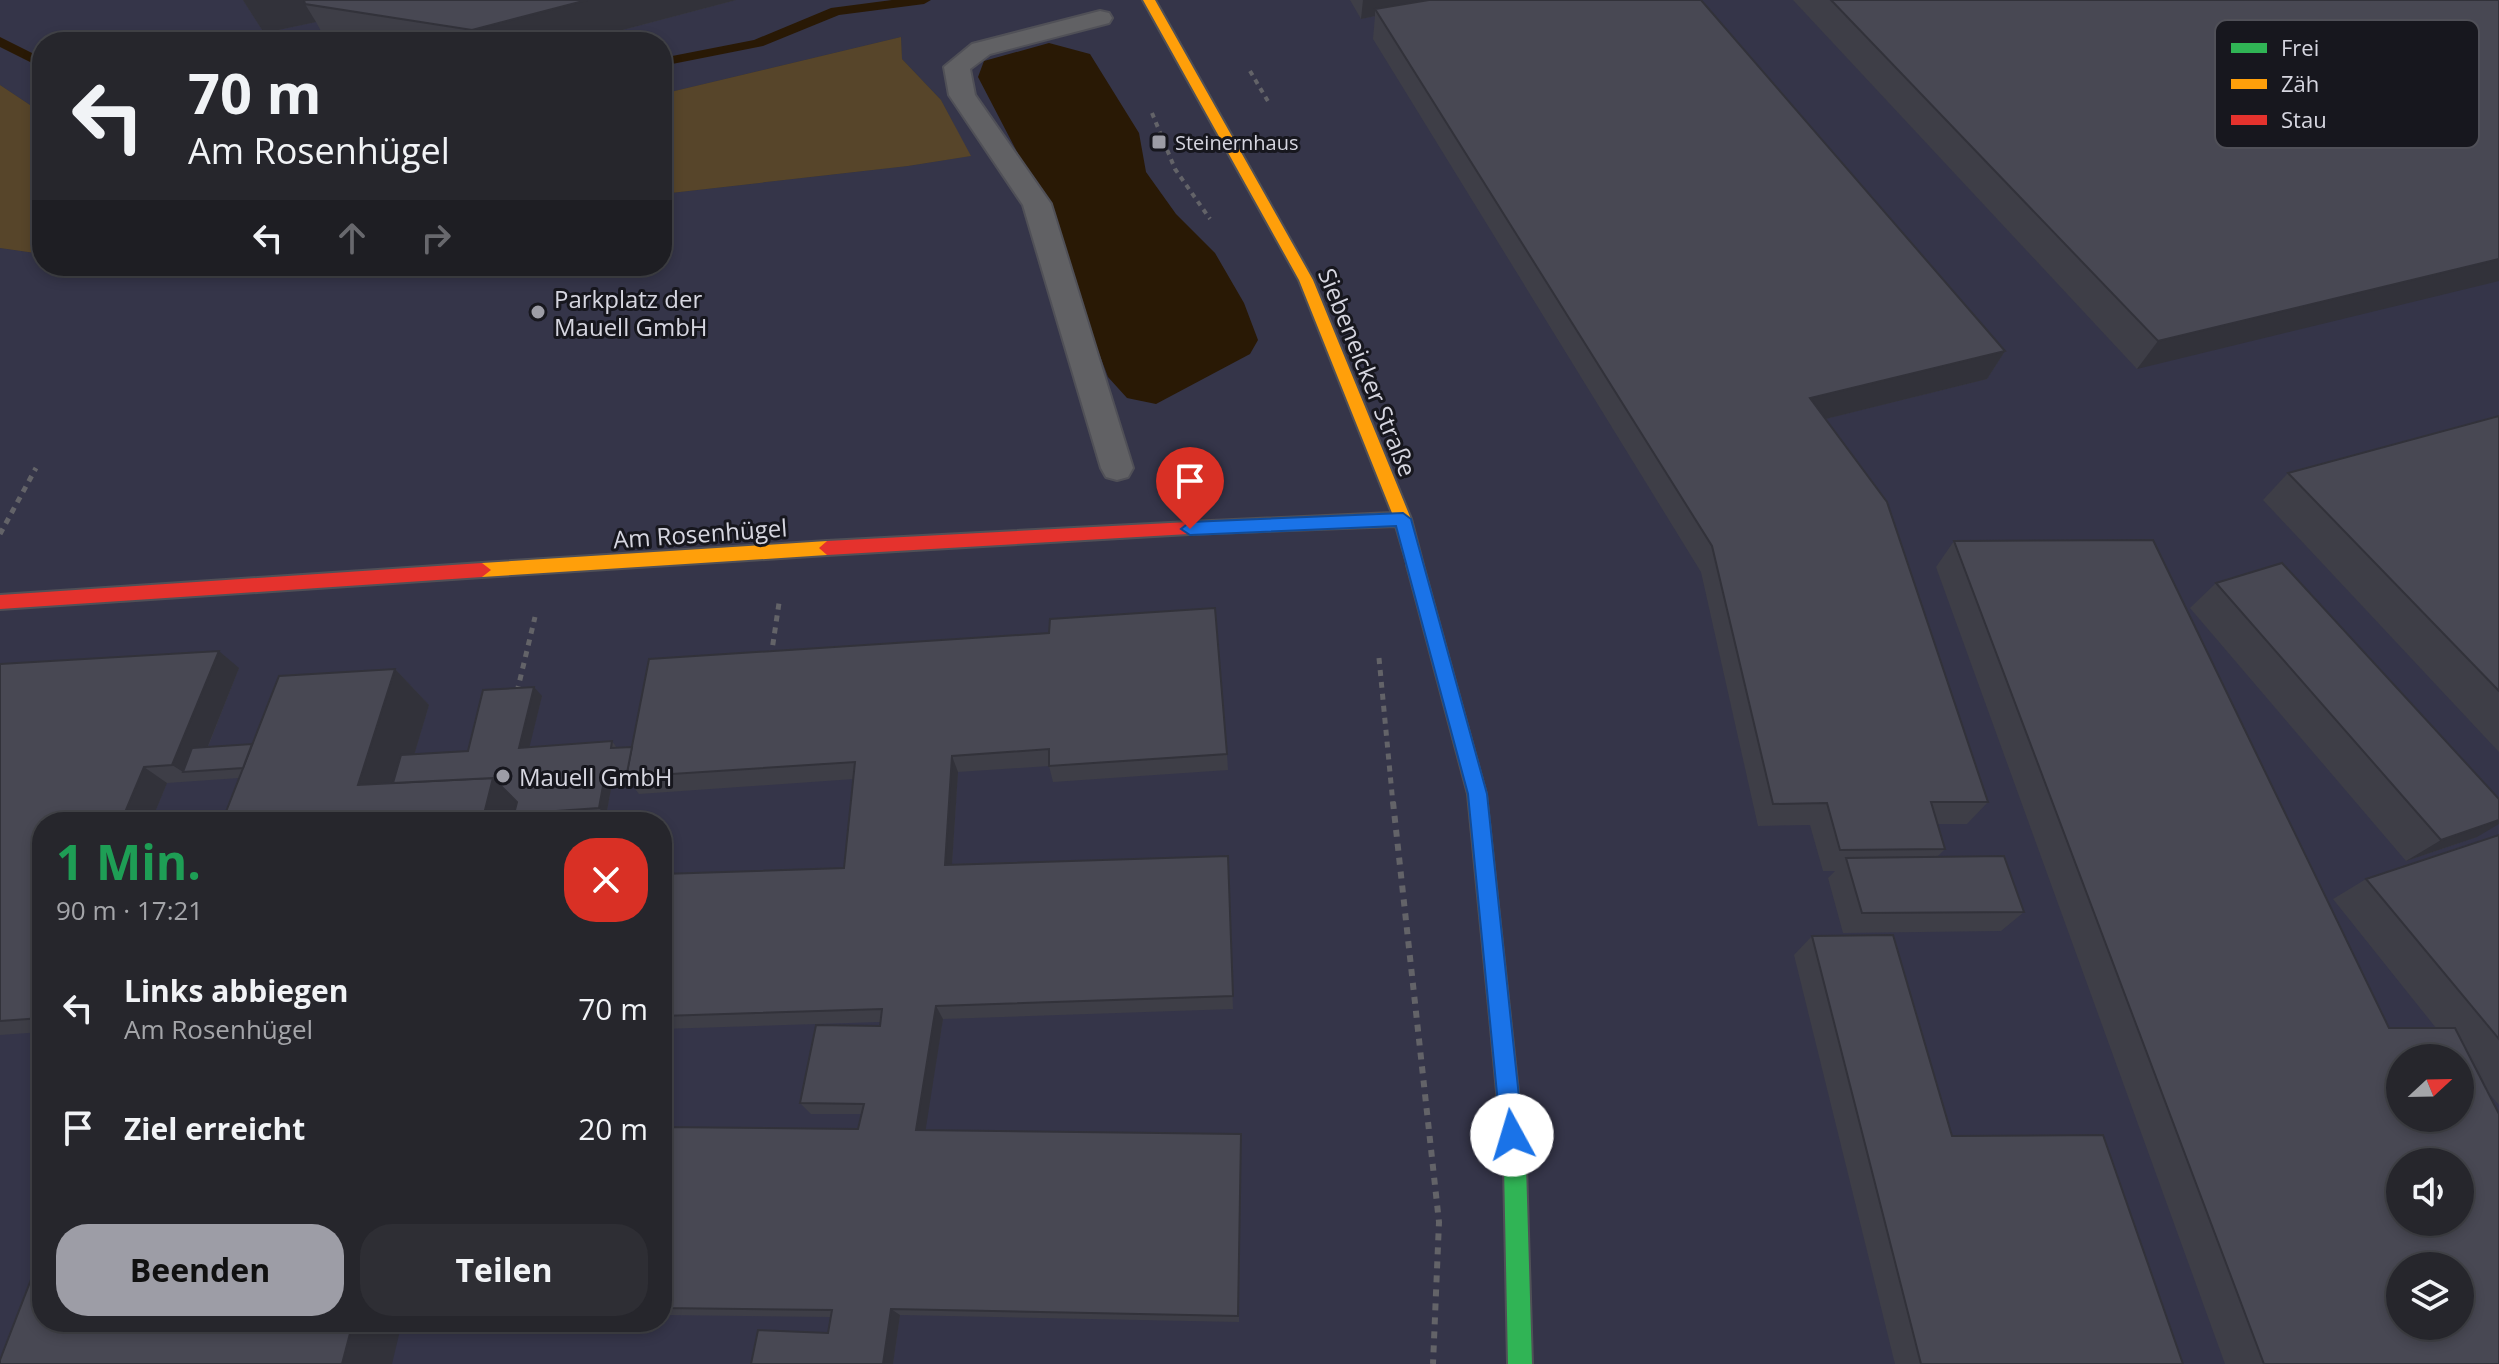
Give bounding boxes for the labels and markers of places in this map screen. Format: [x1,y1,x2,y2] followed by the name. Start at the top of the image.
[1175,129,1299,156] place label: Steinernhaus
[1150,133,1168,151] marker: Steinernhaus
[554,282,708,343] place label: Parkplatz der Mauell GmbH
[529,303,547,321] marker: Parkplatz der Mauell GmbH
[1156,447,1224,529] pin
[519,760,673,793] place label: Mauell GmbH
[494,767,512,785] marker: Mauell GmbH

